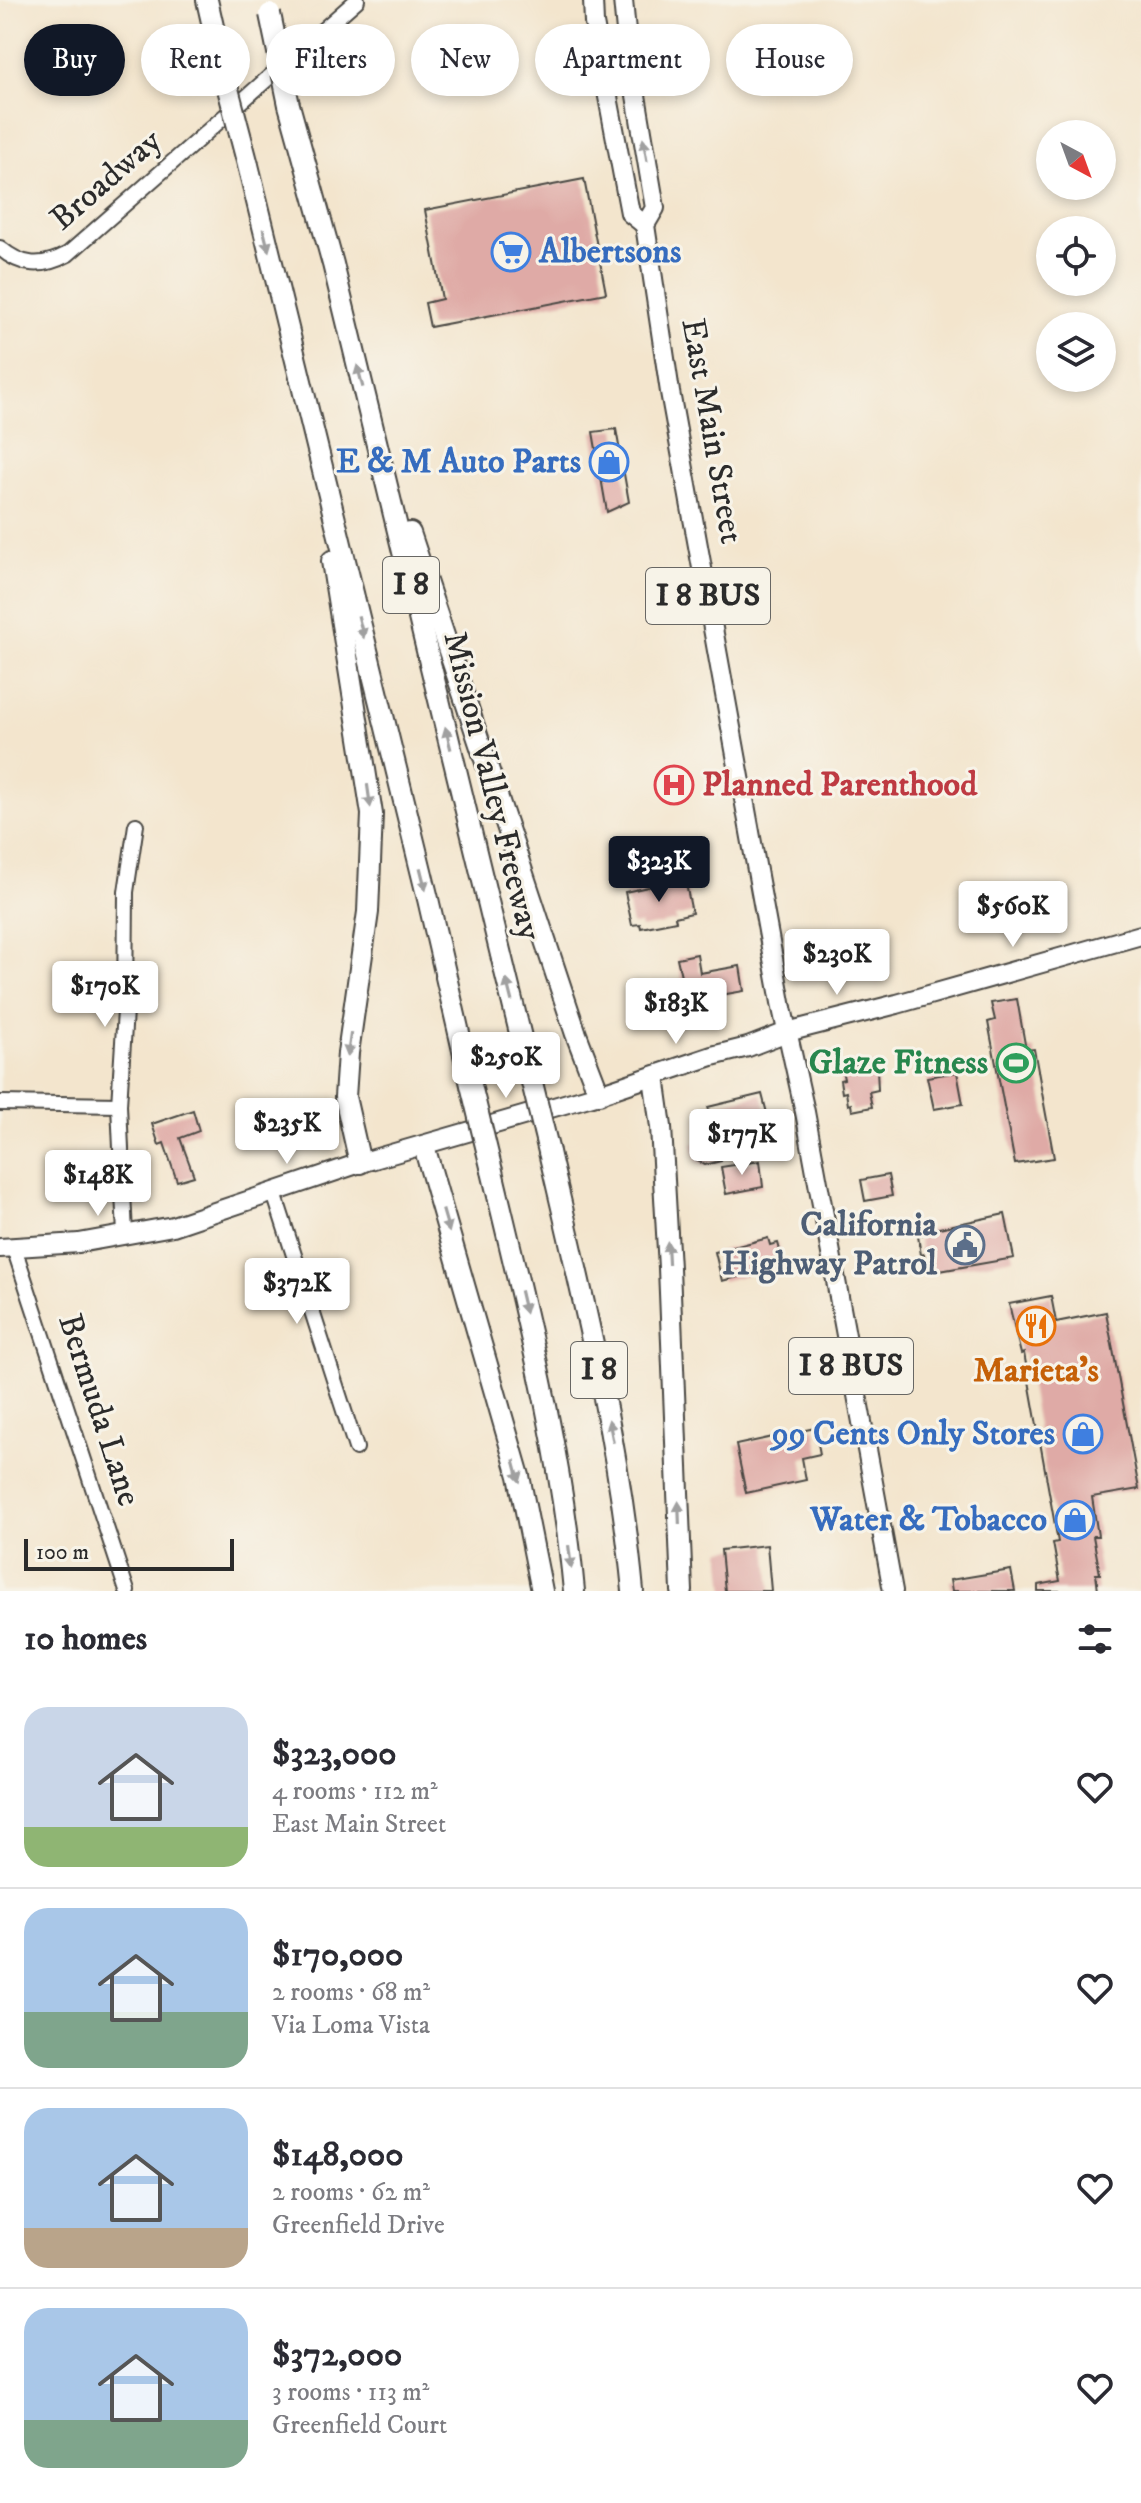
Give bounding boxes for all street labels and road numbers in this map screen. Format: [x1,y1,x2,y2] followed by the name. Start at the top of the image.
[42,120,171,240] street label: Broadway
[672,315,752,547] street label: East Main Street
[383,557,439,613] road number: I 8
[646,568,770,624] road number: I 8 BUS
[433,627,551,946] street label: Mission Valley Freeway
[48,1309,150,1511] street label: Bermuda Lane
[789,1338,913,1394] road number: I 8 BUS
[571,1342,627,1398] road number: I 8

